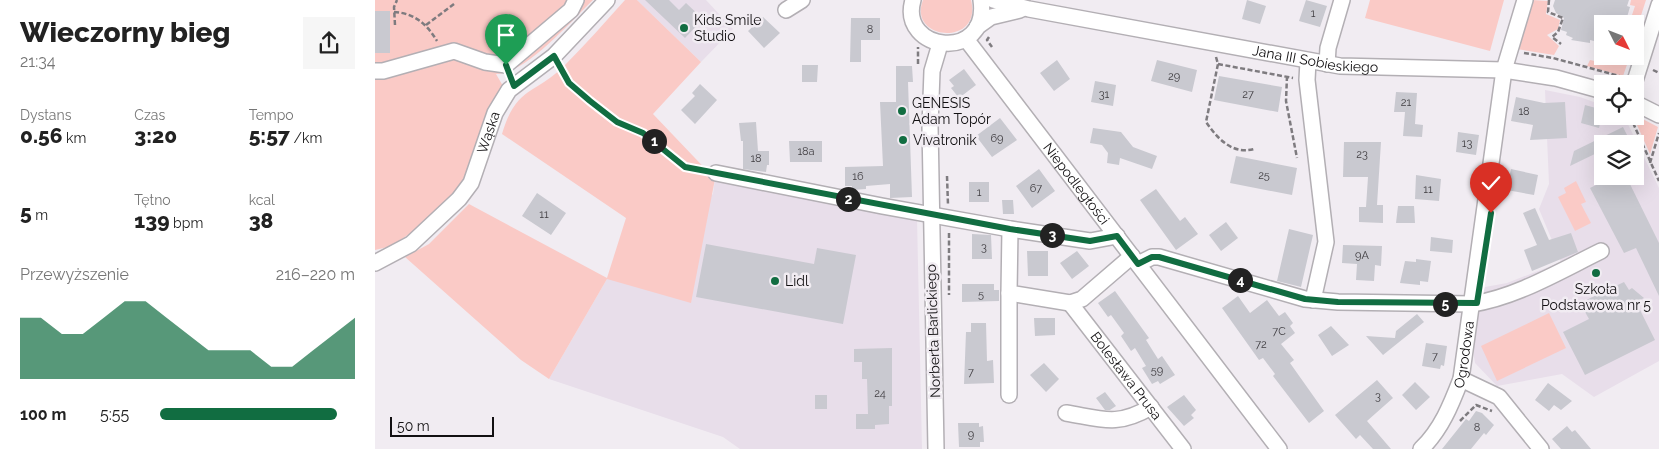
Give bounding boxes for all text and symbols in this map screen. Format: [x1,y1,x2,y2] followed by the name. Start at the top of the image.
[1311,7,1316,20] house number: 1
[694,12,762,44] place label: Kids Smile Studio
[485,14,527,65] pin
[1594,15,1644,65] north arrow
[1594,15,1644,185] map controls
[20,16,230,49] text: Wieczorny bieg
[303,17,355,69] button: share
[492,21,520,49] icon: arrive
[678,22,690,34] marker: Kids Smile Studio
[867,23,873,36] house number: 8
[1251,42,1378,75] street label: Jana III Sobieskiego
[20,52,55,71] text: 21:34
[1168,70,1180,83] house number: 29
[1594,75,1644,125] button: locate
[1099,88,1110,101] house number: 31
[1242,88,1254,101] house number: 27
[912,95,991,127] place label: GENESIS Adam Topór
[1401,96,1412,109] house number: 21
[896,105,908,117] marker: GENESIS Adam Topór
[1518,105,1530,118] house number: 18
[20,107,71,123] text: Dystans
[134,107,165,123] text: Czas
[249,107,294,123] text: Tempo
[474,109,503,155] street label: Wąska
[20,123,62,148] text: 0.56
[134,123,177,148] text: 3:20
[249,123,290,148] text: 5:57
[641,128,667,154] pin: 1
[62,130,86,146] text: km
[290,130,322,146] text: /km
[913,132,977,148] place label: Vivatronik
[990,132,1004,145] house number: 69
[651,133,658,149] text: 1
[897,134,909,146] marker: Vivatronik
[1594,135,1644,185] button: layers
[1462,137,1472,150] house number: 13
[1040,140,1113,228] street label: Niepodległości
[797,145,815,158] house number: 18a
[1356,148,1368,161] house number: 23
[750,152,762,165] house number: 18
[1470,162,1512,213] pin
[1258,169,1270,182] house number: 25
[1477,169,1505,197] icon: check
[852,170,864,183] house number: 16
[1030,182,1042,195] house number: 67
[1423,183,1433,196] house number: 11
[835,186,861,212] pin: 2
[977,186,982,199] house number: 1
[845,191,852,207] text: 2
[134,192,171,208] text: Tętno
[249,192,275,208] text: kcal
[20,200,32,225] text: 5
[32,207,48,223] text: m
[134,208,170,233] text: 139
[249,208,273,233] text: 38
[539,208,549,221] house number: 11
[170,215,203,231] text: bpm
[1039,222,1065,248] pin: 3
[1049,227,1056,243] text: 3
[981,241,987,254] house number: 3
[1355,249,1370,262] house number: 9A
[923,264,943,398] street label: Norberta Barlickiego
[20,265,129,284] text: Przewyższenie
[276,265,355,284] text: 216–220 m
[1590,267,1602,279] marker: Szkoła Podstawowa nr 5
[1227,268,1253,292] pin: 4
[1237,272,1245,288] text: 4
[785,273,809,289] place label: Lidl
[769,275,781,287] marker: Lidl
[1541,281,1651,313] place label: Szkoła Podstawowa nr 5
[978,288,984,301] house number: 5
[1433,292,1457,316] pin: 5
[1442,296,1449,312] text: 5
[1450,320,1477,391] street label: Ogrodowa
[1272,325,1286,338] house number: 7C
[1087,329,1165,423] street label: Bolesława Prusa
[1255,338,1267,351] house number: 72
[1432,350,1438,363] house number: 7
[1151,364,1163,377] house number: 59
[968,366,974,379] house number: 7
[874,387,886,400] house number: 24
[1375,390,1381,403] house number: 3
[20,405,66,424] text: 100 m
[100,405,129,424] text: 5:55
[390,414,494,437] scale bar
[397,418,430,434] text: 50 m
[1474,421,1480,434] house number: 8
[968,428,974,441] house number: 9

